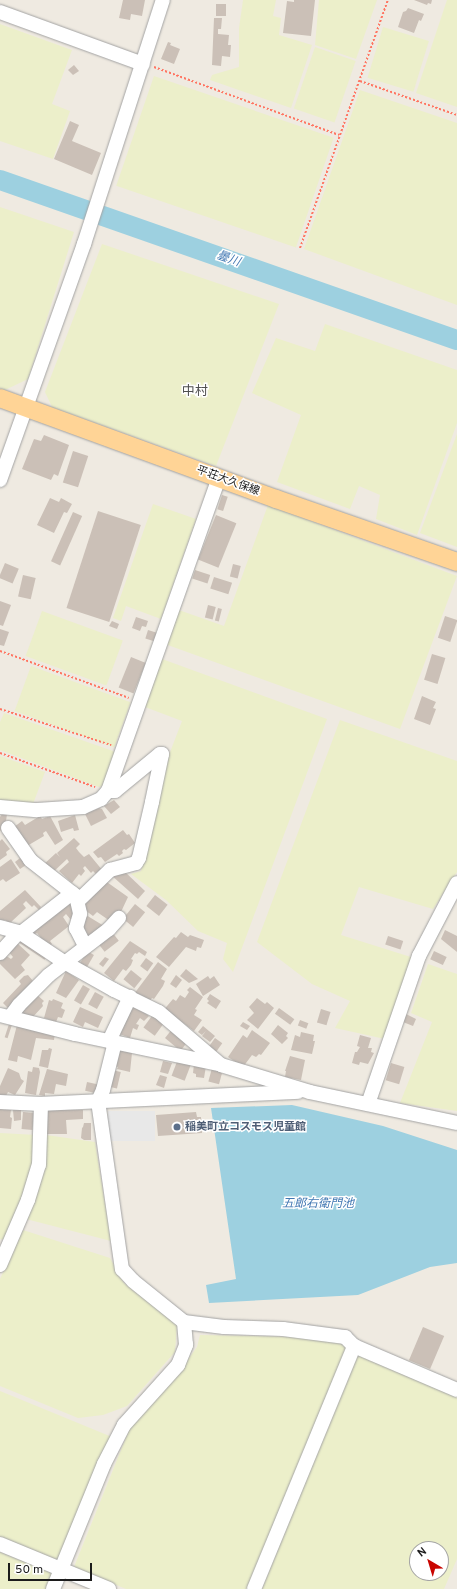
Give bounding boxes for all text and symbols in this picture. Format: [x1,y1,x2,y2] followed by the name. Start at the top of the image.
[214,249,242,271] water label: 曇川
[182,384,208,400] district label: 中村
[195,464,261,498] street label: 平荘大久保線
[185,1120,306,1134] place label: 稲美町立コスモス児童館
[172,1122,182,1132] marker: 稲美町立コスモス児童館
[282,1198,354,1212] water label: 五郎右衛門池
[409,1541,449,1581] north arrow
[415,1544,430,1560] text: N
[10,1555,94,1581] scale bar
[15,1562,43,1578] text: 50 m

